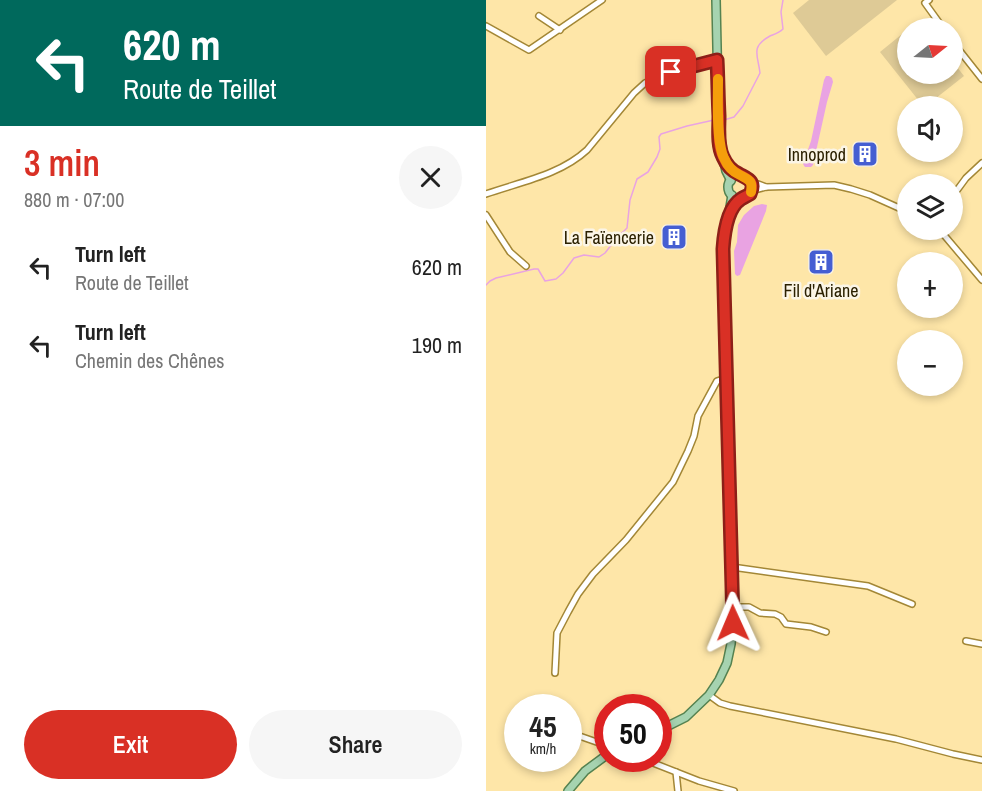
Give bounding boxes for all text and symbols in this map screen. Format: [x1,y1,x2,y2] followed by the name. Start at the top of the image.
[123,17,221,73] text: 620 m
[897,18,963,84] north arrow
[897,18,963,396] map controls
[24,24,102,102] icon: left
[645,46,696,97] pin
[654,55,687,88] icon: arrive
[123,71,276,107] text: Route de Teillet
[897,96,963,162] button: sound
[24,139,100,187] text: 3 min
[850,139,880,169] building icon: Innoprod
[788,142,846,167] place label: Innoprod
[399,146,462,209] button: close
[897,174,963,240] button: layers
[24,186,124,213] text: 880 m · 07:00
[659,222,689,252] building icon: La Faïencerie
[564,225,654,250] place label: La Faïencerie
[75,239,146,269] text: Turn left
[806,247,836,277] building icon: Fil d'Ariane
[24,251,57,284] icon: left
[412,252,462,282] text: 620 m
[897,252,963,318] button: +
[75,269,189,296] text: Route de Teillet
[783,278,859,303] place label: Fil d'Ariane
[75,317,146,347] text: Turn left
[24,329,57,362] icon: left
[412,330,462,360] text: 190 m
[897,330,963,396] button: −
[75,347,225,374] text: Chemin des Chênes
[701,591,765,655] position arrow
[594,694,672,772] speed limit sign: 50
[529,706,557,746] text: 45
[24,710,237,779] button: Exit
[249,710,462,779] button: Share
[530,738,556,759] text: km/h

